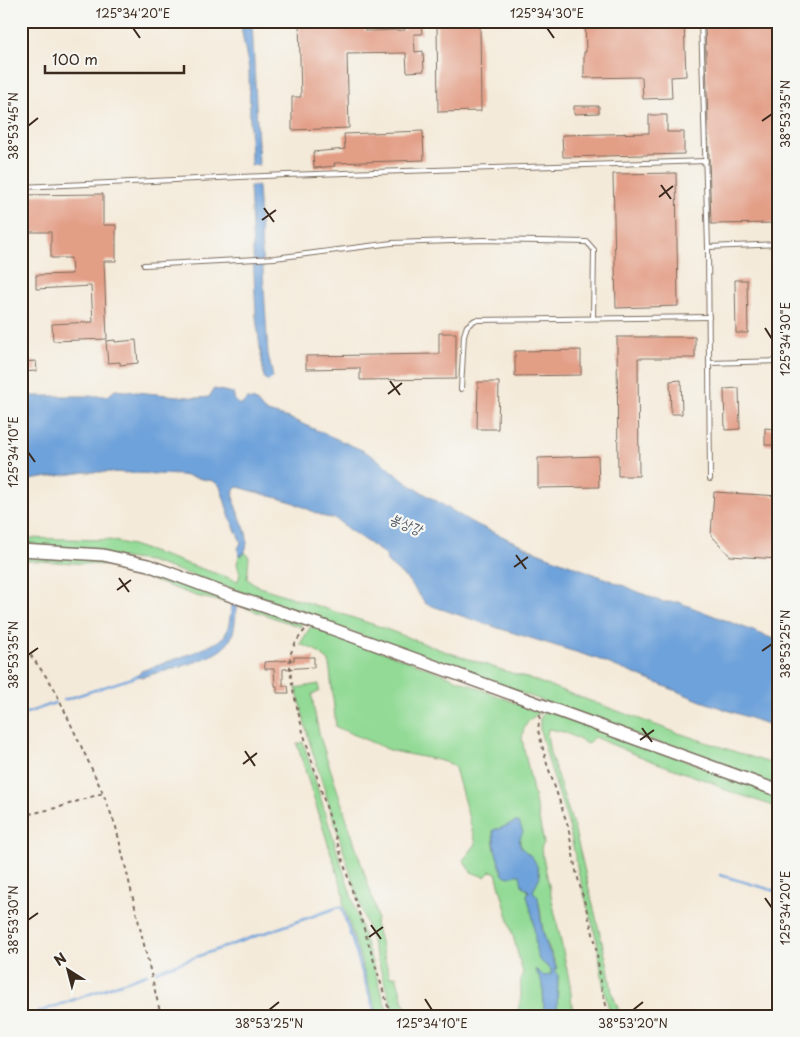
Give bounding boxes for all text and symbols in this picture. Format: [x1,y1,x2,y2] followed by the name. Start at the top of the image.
[96,4,170,22] text: 125°34'20"E
[510,4,584,22] text: 125°34'30"E
[45,42,184,74] scale bar
[52,47,98,70] text: 100 m
[776,80,794,148] text: 38°53'35"N
[4,92,22,160] text: 38°53'45"N
[776,302,794,376] text: 125°34'30"E
[4,416,22,488] text: 125°34'10"E
[387,507,427,540] water label: 봉상강
[776,610,794,678] text: 38°53'25"N
[4,621,22,689] text: 38°53'35"N
[776,871,794,945] text: 125°34'20"E
[4,885,22,955] text: 38°53'30"N
[42,944,92,994] north arrow
[49,947,71,971] text: N
[235,1014,303,1032] text: 38°53'25"N
[396,1014,468,1032] text: 125°34'10"E
[598,1014,668,1032] text: 38°53'20"N

